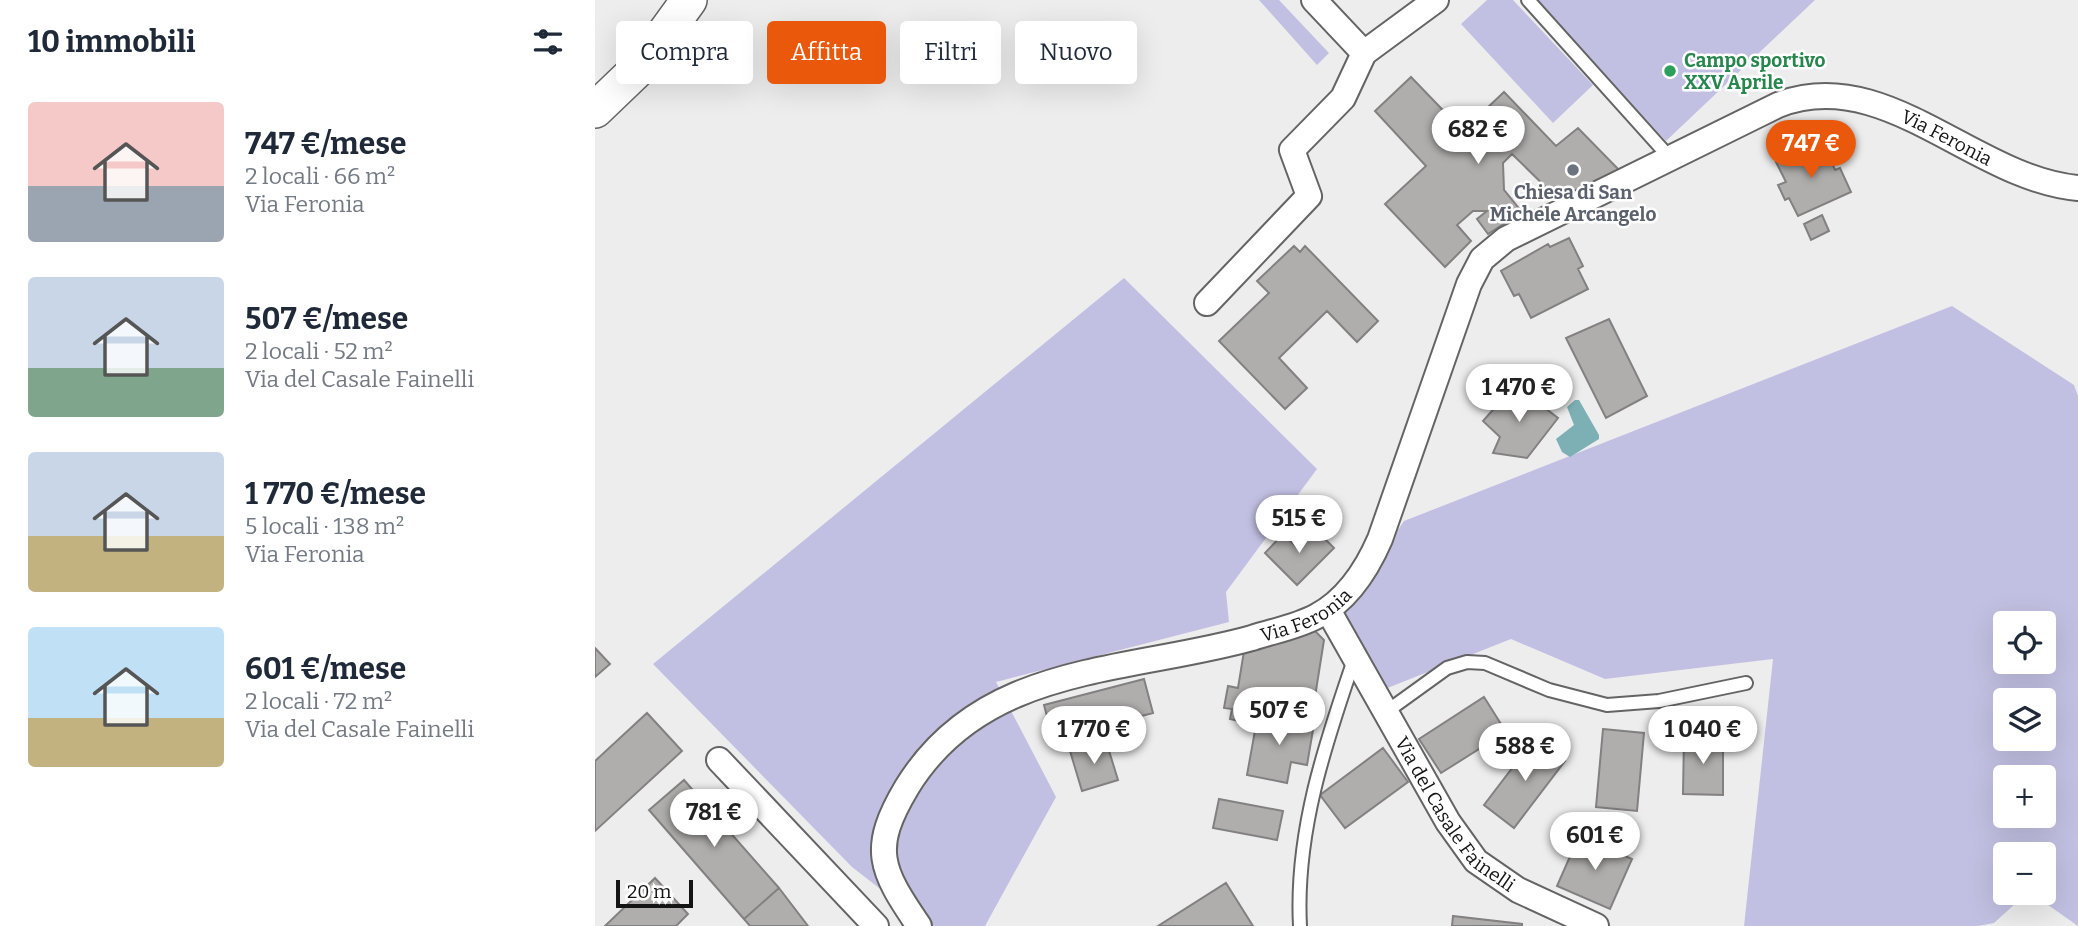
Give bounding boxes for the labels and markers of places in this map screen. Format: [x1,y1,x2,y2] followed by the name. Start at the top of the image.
[1684,49,1826,94] place label: Campo sportivo XXV Aprile
[1662,63,1678,79] marker: Campo sportivo XXV Aprile
[1429,106,1527,166] pin: 682 €
[1762,120,1860,180] pin: 747 €
[1565,162,1581,178] marker: Chiesa di San Michele Arcangelo
[1490,181,1656,226] place label: Chiesa di San Michele Arcangelo
[1454,364,1584,424] pin: 1 470 €
[1250,496,1348,555] pin: 515 €
[1230,688,1328,747] pin: 507 €
[1029,706,1159,766] pin: 1 770 €
[1638,706,1768,766] pin: 1 040 €
[1476,724,1574,783] pin: 588 €
[665,790,763,849] pin: 781 €
[1546,812,1644,872] pin: 601 €

